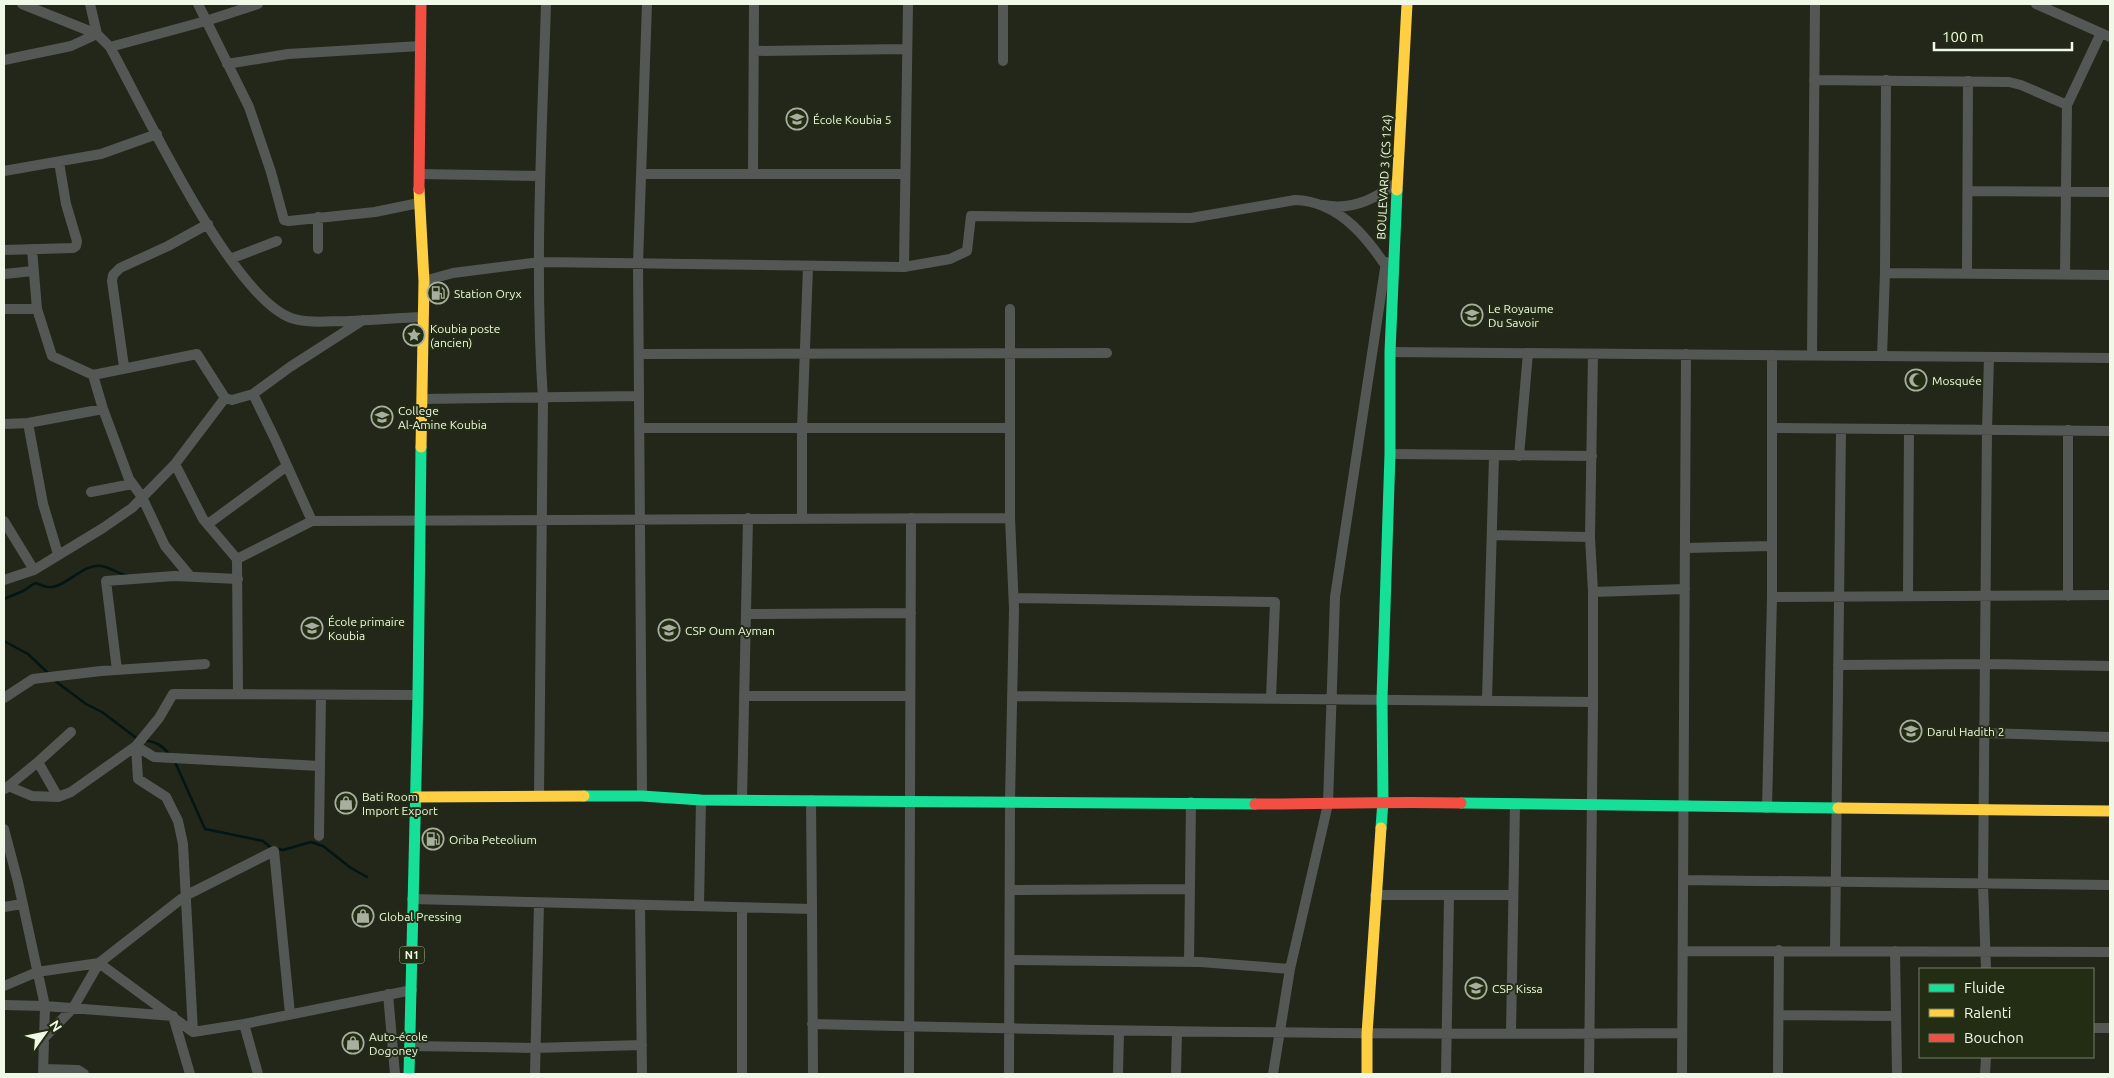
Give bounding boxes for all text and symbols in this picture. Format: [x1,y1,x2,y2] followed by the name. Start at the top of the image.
[1934,20,2072,52] scale bar
[1942,28,1984,45] text: 100 m
[785,107,809,131] school or university icon: École Koubia 5
[813,113,891,126] place label: École Koubia 5
[1374,114,1395,240] street label: BOULEVARD 3 (CS 124)
[426,281,450,305] fuel station icon: Station Oryx
[454,287,522,300] place label: Station Oryx
[1488,302,1554,329] place label: Le Royaume Du Savoir
[1460,303,1484,327] school or university icon: Le Royaume Du Savoir
[430,322,500,350] place label: Koubia poste (ancien)
[402,323,426,347] place icon: Koubia poste (ancien)
[1904,368,1928,392] mosque icon: Mosquée
[1932,374,1982,387] place label: Mosquée
[398,404,487,431] place label: College Al-Amine Koubia
[370,405,394,429] school or university icon: College Al-Amine Koubia
[328,615,405,642] place label: École primaire Koubia
[300,616,324,640] school or university icon: École primaire Koubia
[657,618,681,642] school or university icon: CSP Oum Ayman
[685,624,775,637] place label: CSP Oum Ayman
[1899,719,1923,743] school or university icon: Darul Hadith 2
[1927,725,2005,738] place label: Darul Hadith 2
[362,790,438,817] place label: Bati Room Import Export
[334,791,358,815] shop icon: Bati Room Import Export
[421,827,445,851] fuel station icon: Oriba Peteolium
[449,833,537,846] place label: Oriba Peteolium
[351,904,375,928] shop icon: Global Pressing
[379,910,462,923] place label: Global Pressing
[400,946,424,964] road number: N1
[1919,968,2094,1058] legend
[1464,976,1488,1000] school or university icon: CSP Kissa
[1964,979,2005,996] text: Fluide
[1492,982,1543,995] place label: CSP Kissa
[1964,1004,2011,1021] text: Ralenti
[20,1008,70,1058] north arrow
[46,1017,65,1035] text: N
[1964,1029,2024,1046] text: Bouchon
[369,1030,428,1057] place label: Auto-école Dogoney
[341,1031,365,1055] shop icon: Auto-école Dogoney

